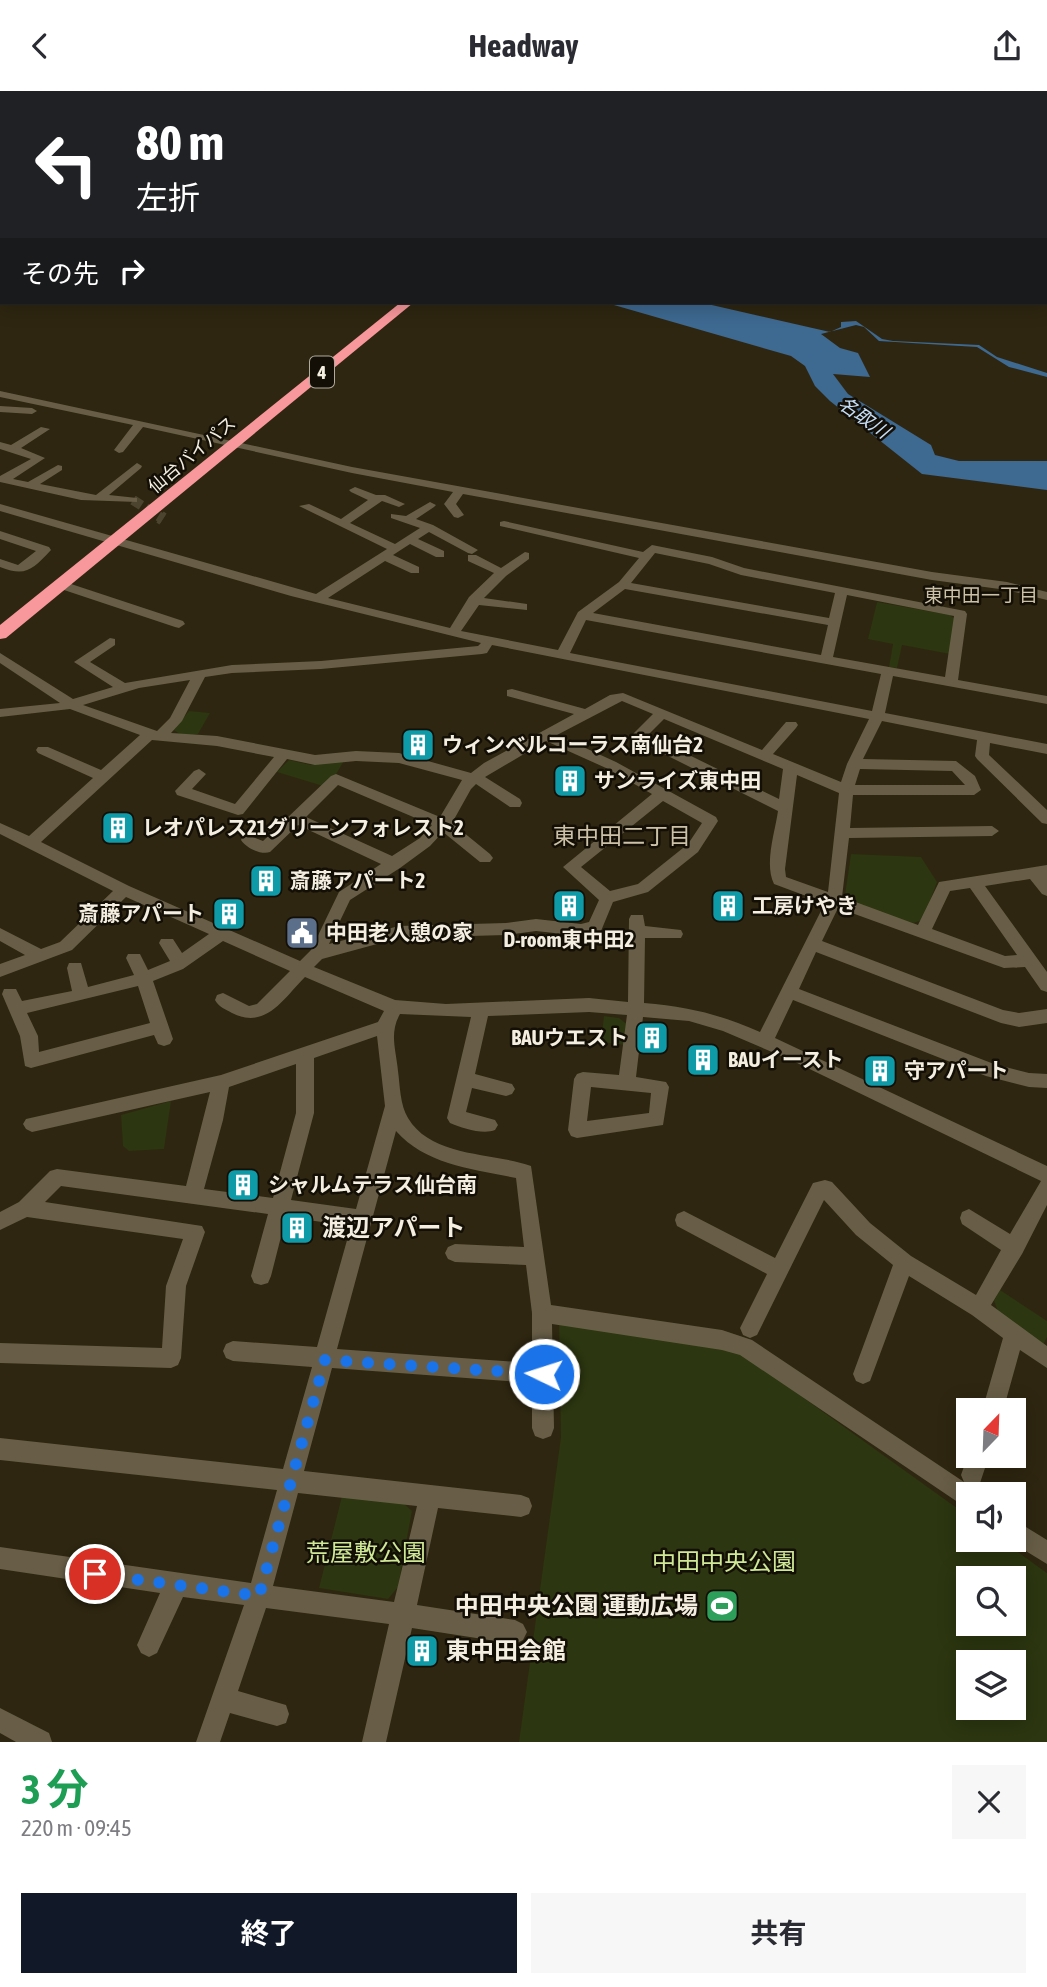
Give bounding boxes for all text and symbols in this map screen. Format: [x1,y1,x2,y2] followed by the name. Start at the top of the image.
[21,27,59,65] icon: back
[468,27,579,64] text: Headway
[988,27,1026,65] icon: share
[136,114,224,170] text: 80 m
[21,119,112,210] icon: left
[136,179,200,216] text: 左折
[113,252,151,290] icon: right
[21,259,99,289] text: その先
[310,357,334,387] road number: 4
[834,392,895,444] water label: 名取川
[144,412,240,497] street label: 仙台バイパス
[924,584,1038,606] district label: 東中田一丁目
[399,726,437,764] building icon: ウィンベルコーラス南仙台2
[442,732,703,756] place label: ウィンベルコーラス南仙台2
[551,762,589,800] building icon: サンライズ東中田
[594,768,761,792] place label: サンライズ東中田
[99,809,137,847] building icon: レオパレス21グリーンフォレスト2
[142,815,464,839] place label: レオパレス21グリーンフォレスト2
[553,823,691,849] district label: 東中田二丁目
[247,862,285,900] building icon: 斎藤アパート2
[290,868,426,892] place label: 斎藤アパート2
[550,887,588,925] building icon: D-room東中田2
[709,887,747,925] building icon: 工房けやき
[752,893,857,917] place label: 工房けやき
[210,895,248,933] building icon: 斎藤アパート
[78,901,204,925] place label: 斎藤アパート
[283,914,321,952] public building icon: 中田老人憩の家
[326,920,473,944] place label: 中田老人憩の家
[504,927,635,951] place label: D-room東中田2
[633,1019,671,1057] building icon: BAUウエスト
[511,1025,628,1049] place label: BAUウエスト
[684,1041,722,1079] building icon: BAUイースト
[728,1047,844,1071] place label: BAUイースト
[861,1052,899,1090] building icon: 守アパート
[904,1058,1009,1082] place label: 守アパート
[224,1166,262,1204] building icon: シャルムテラス仙台南
[268,1172,477,1196] place label: シャルムテラス仙台南
[278,1209,316,1247] building icon: 渡辺アパート
[322,1214,466,1241] place label: 渡辺アパート
[507,1337,581,1411] position arrow
[956,1398,1026,1468] north arrow
[956,1398,1026,1720] map controls
[956,1482,1026,1552] button: sound
[306,1539,426,1566] park label: 荒屋敷公園
[65,1544,125,1604] pin
[652,1548,796,1575] park label: 中田中央公園
[76,1555,114,1593] icon: arrive
[956,1566,1026,1636] button: search
[703,1587,741,1625] sports icon: 中田中央公園 運動広場
[455,1592,698,1619] place label: 中田中央公園 運動広場
[403,1632,441,1670] building icon: 東中田会館
[446,1637,566,1664] place label: 東中田会館
[956,1650,1026,1720] button: layers
[21,1765,89,1813] text: 3 分
[952,1765,1026,1839] button: close
[21,1815,132,1841] text: 220 m · 09:45
[21,1893,517,1973] button: 終了
[531,1893,1026,1973] button: 共有

